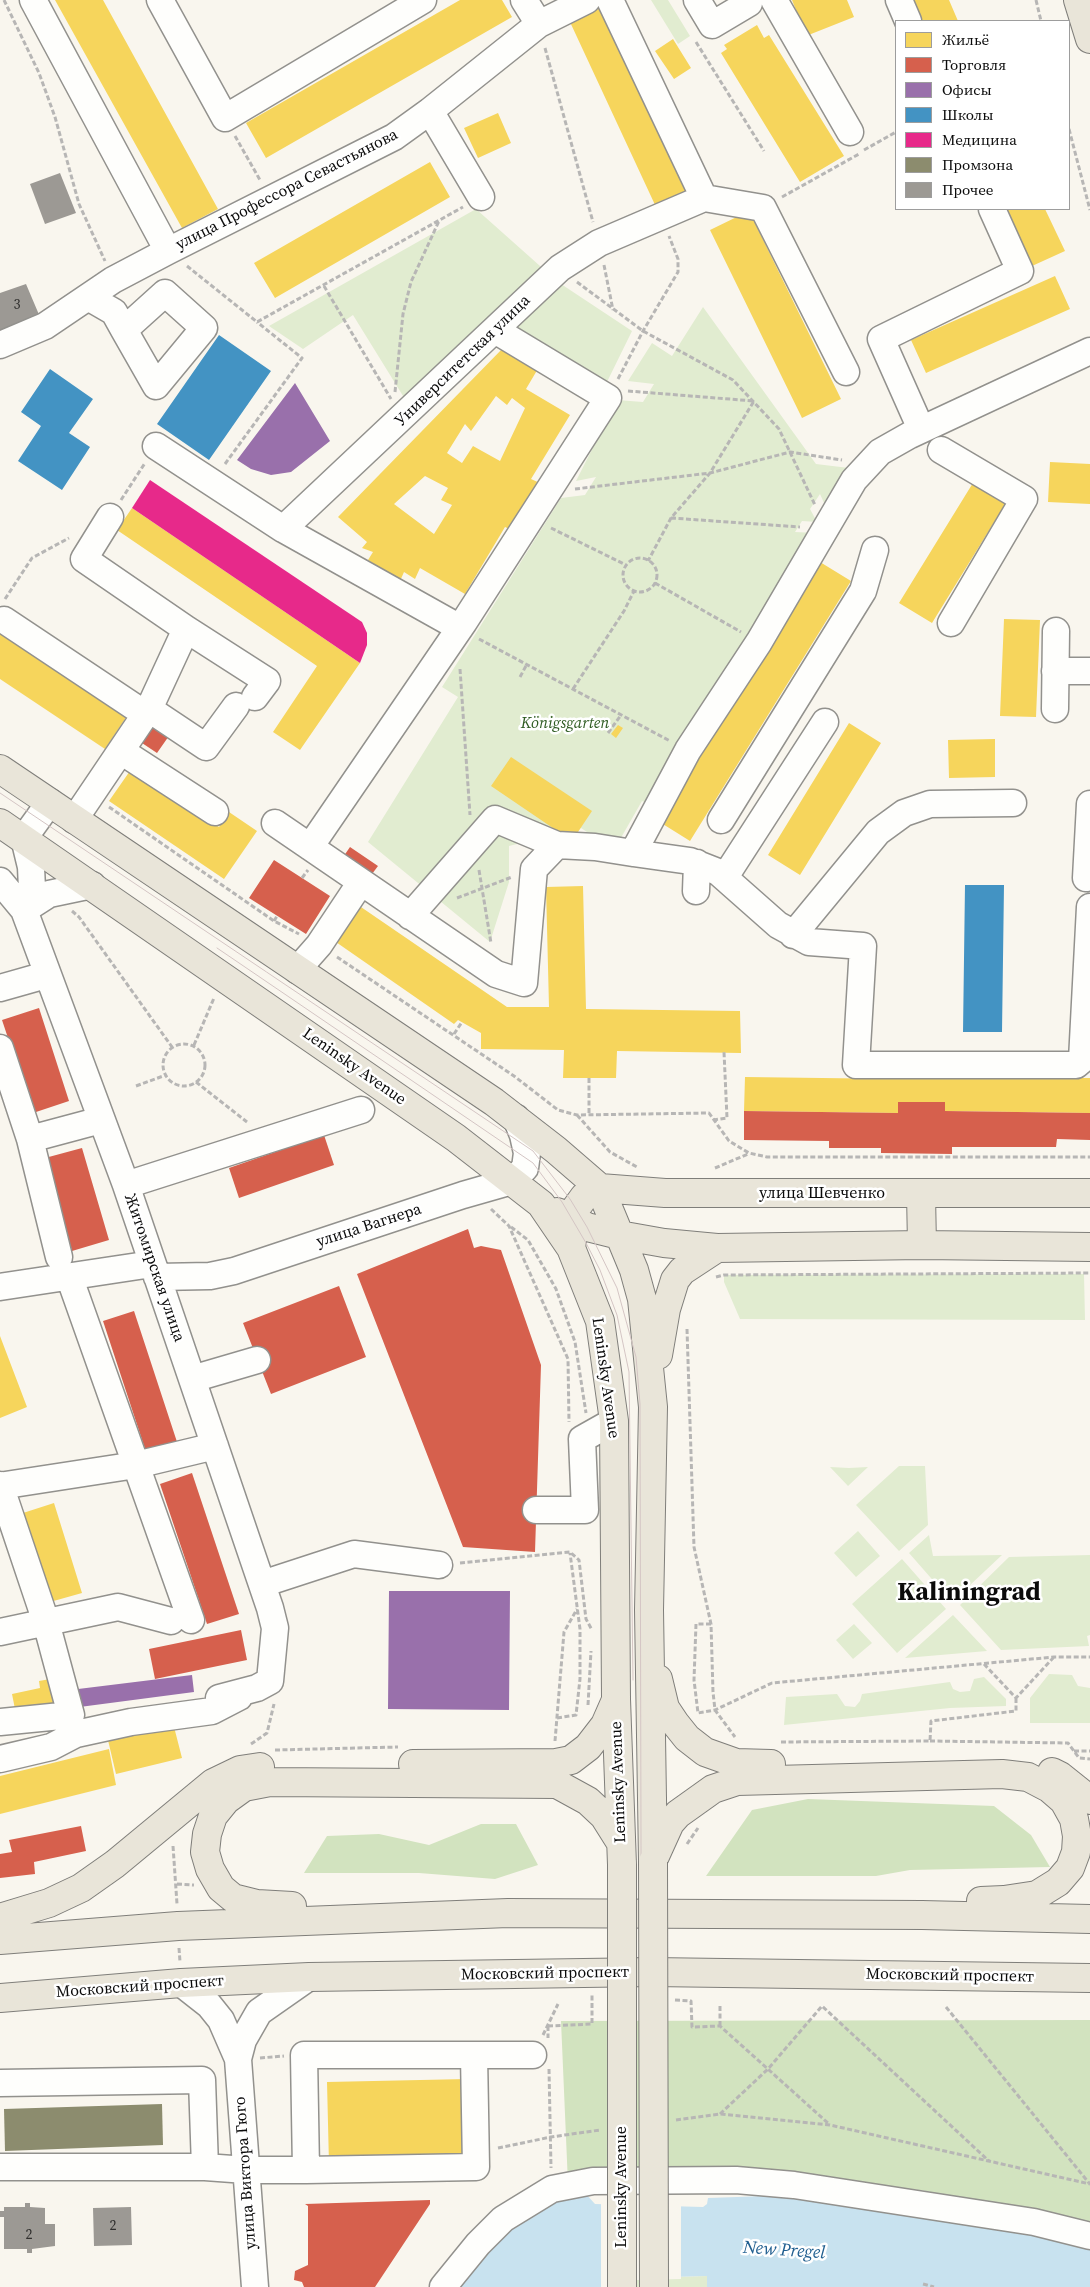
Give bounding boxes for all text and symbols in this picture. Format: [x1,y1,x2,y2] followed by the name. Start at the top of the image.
[895,20,1070,210] legend
[942,29,989,50] text: Жильё
[942,54,1006,75] text: Торговля
[942,79,992,100] text: Офисы
[942,104,993,125] text: Школы
[173,125,401,255] street label: улица Профессора Севастьянова
[942,129,1017,150] text: Медицина
[942,154,1013,175] text: Промзона
[942,179,993,200] text: Прочее
[391,291,535,431] street label: Университетская улица
[14,297,20,313] house number: 3
[521,714,609,734] park label: Königsgarten
[299,1024,409,1110] street label: Leninsky Avenue
[759,1184,885,1204] street label: улица Шевченко
[120,1191,188,1345] street label: Житомирская улица
[314,1200,424,1252] street label: улица Вагнера
[587,1316,623,1440] street label: Leninsky Avenue
[897,1577,1041,1609] district label: Kaliningrad
[607,1721,631,1843] street label: Leninsky Avenue
[461,1963,629,1985] street label: Московский проспект
[866,1965,1034,1987] street label: Московский проспект
[55,1972,225,2002] street label: Московский проспект
[231,2096,261,2250] street label: улица Виктора Гюго
[612,2126,632,2248] street label: Leninsky Avenue
[110,2218,116,2234] house number: 2
[26,2227,32,2243] house number: 2
[742,2237,826,2265] water label: New Pregel

